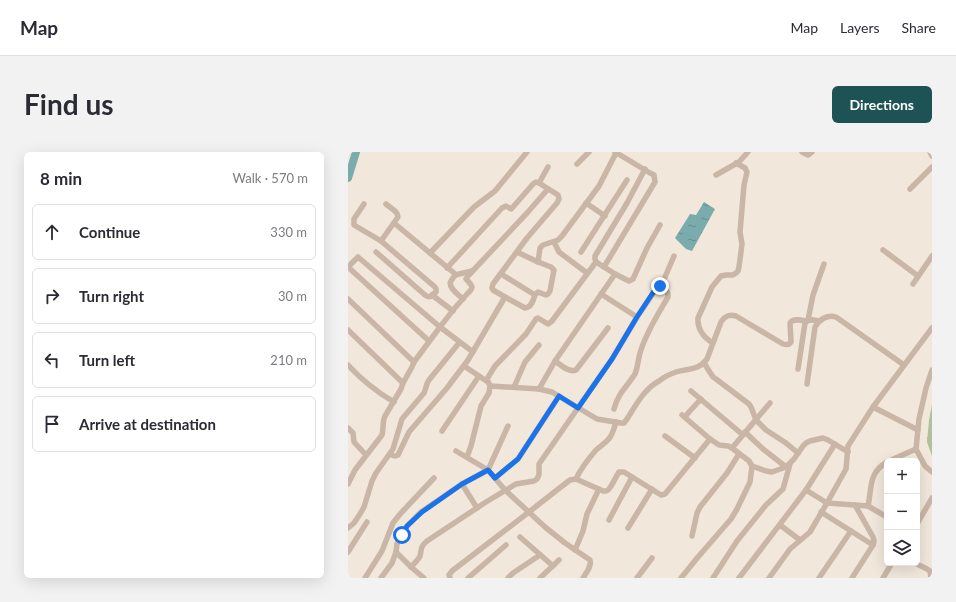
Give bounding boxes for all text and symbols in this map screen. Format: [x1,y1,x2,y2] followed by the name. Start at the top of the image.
[20,16,58,39] text: Map
[790,19,818,36] text: Map
[840,19,880,36] text: Layers
[902,19,936,36] text: Share
[832,86,932,123] button: Directions
[24,87,114,121] text: Find us
[40,168,82,189] text: 8 min
[232,170,308,186] text: Walk · 570 m
[41,221,63,243] icon: ahead
[79,223,140,241] text: Continue
[270,224,307,240] text: 330 m
[651,277,669,295] route end
[41,285,63,307] icon: right
[79,287,144,305] text: Turn right
[278,288,307,304] text: 30 m
[41,349,63,371] icon: left
[79,351,135,369] text: Turn left
[270,352,307,368] text: 210 m
[41,413,63,435] icon: arrive
[79,415,216,433] text: Arrive at destination
[884,458,920,566] map controls
[884,458,920,494] button: +
[884,494,920,530] button: −
[393,526,411,544] route start
[884,530,920,566] button: layers

